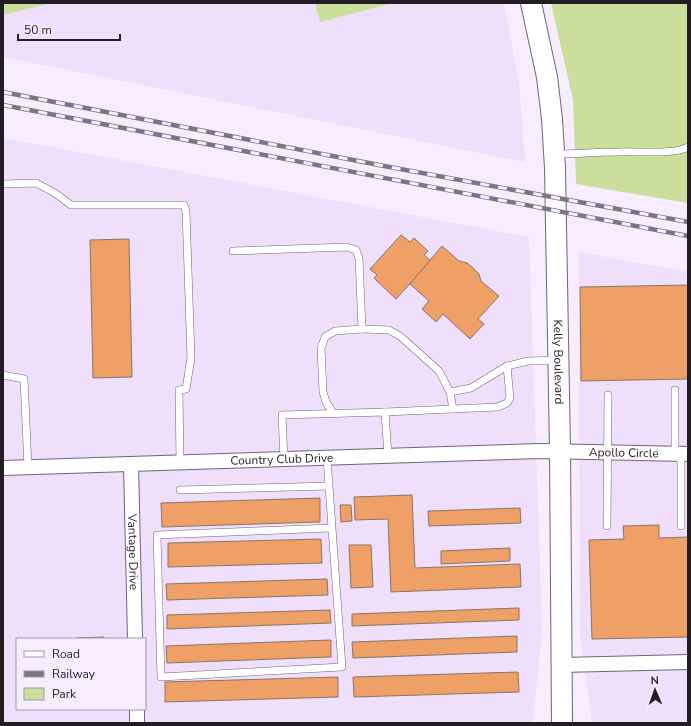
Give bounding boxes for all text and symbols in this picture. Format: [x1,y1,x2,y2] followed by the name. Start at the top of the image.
[18,16,120,42] scale bar
[24,22,52,38] text: 50 m
[550,319,567,405] street label: Kelly Boulevard
[589,444,659,461] street label: Apollo Circle
[230,450,334,469] street label: Country Club Drive
[124,513,142,590] street label: Vantage Drive
[16,638,146,710] legend
[52,646,80,662] text: Road
[52,666,96,682] text: Railway
[635,670,675,710] north arrow
[650,673,659,688] text: N
[52,686,77,702] text: Park

